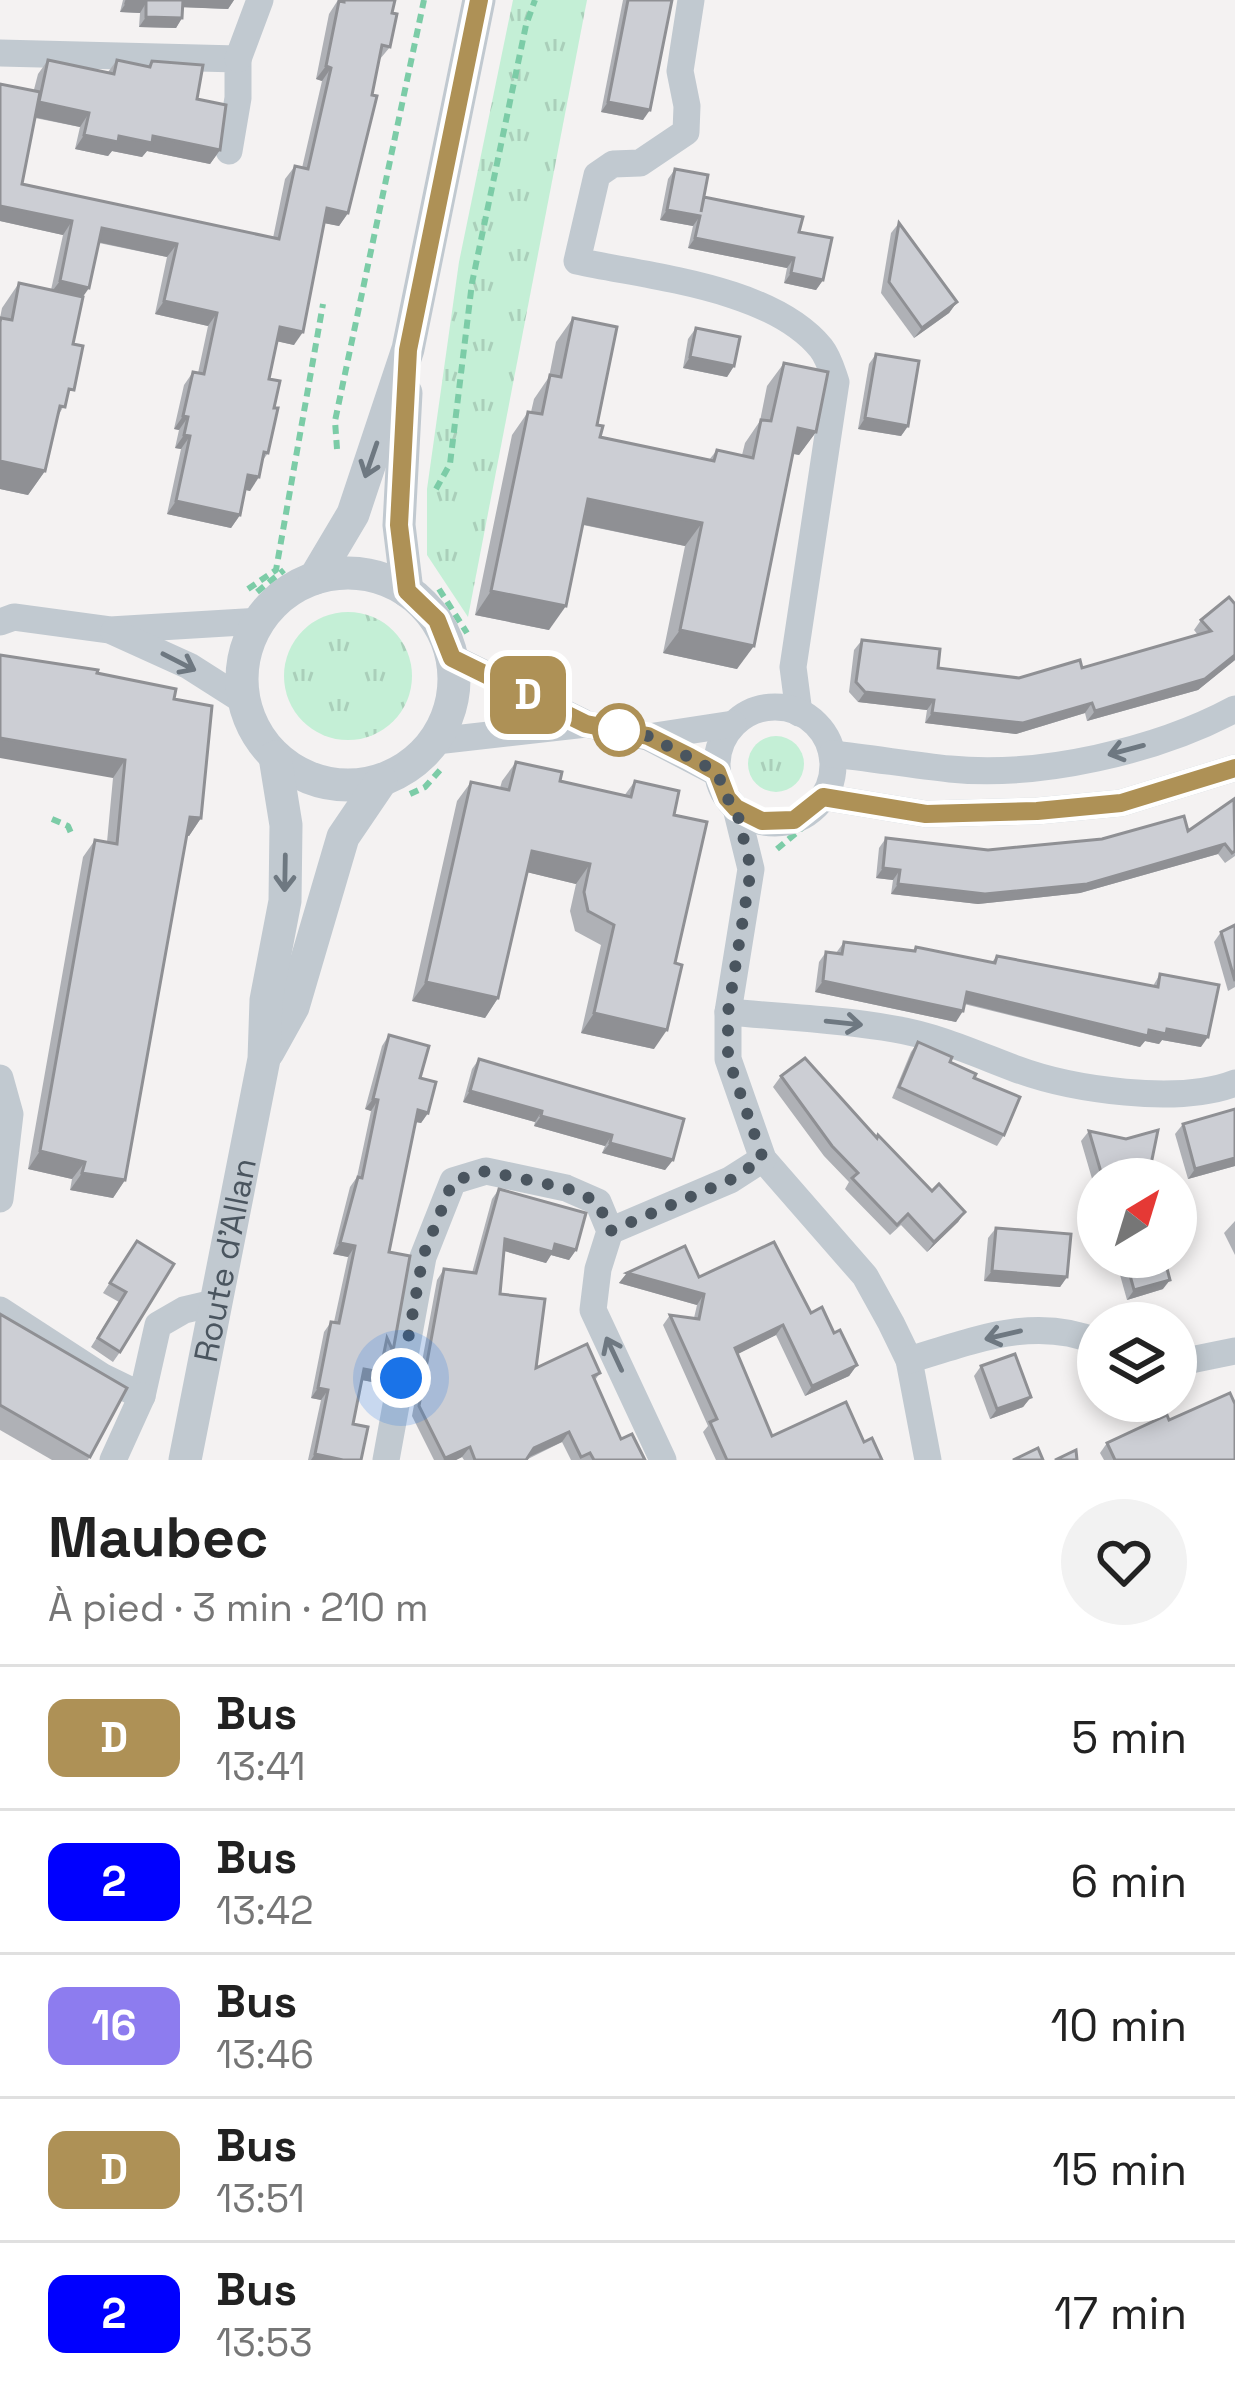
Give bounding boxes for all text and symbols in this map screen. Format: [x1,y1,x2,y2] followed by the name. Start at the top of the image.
[359,441,380,478] one-way arrow
[161,652,196,675] one-way arrow
[489,656,567,734] line badge: D
[514,668,542,721] text: D
[594,705,644,755] unlabelled marker
[1108,740,1146,762] one-way arrow
[274,853,297,892] one-way arrow
[824,1013,863,1035] one-way arrow
[185,1154,266,1366] street label: Route d'Allan
[1077,1158,1197,1278] north arrow
[1077,1158,1197,1422] map controls
[1077,1302,1197,1422] button: layers
[985,1324,1023,1347] one-way arrow
[601,1337,623,1373] one-way arrow
[371,1348,431,1408] your location
[1061,1499,1187,1625] button: heart
[48,1501,268,1574] text: Maubec
[48,1583,429,1632] text: À pied · 3 min · 210 m
[216,1685,297,1742] text: Bus
[1071,1709,1187,1766] text: 5 min
[100,1711,128,1764] text: D
[216,1742,305,1791] text: 13:41
[216,1829,297,1886] text: Bus
[1071,1853,1187,1910] text: 6 min
[102,1855,126,1908] text: 2
[216,1886,314,1935] text: 13:42
[216,1973,297,2030] text: Bus
[1050,1997,1187,2054] text: 10 min
[92,1999,136,2052] text: 16
[216,2030,314,2079] text: 13:46
[216,2117,297,2174] text: Bus
[1052,2141,1187,2198] text: 15 min
[100,2143,128,2196] text: D
[216,2174,305,2223] text: 13:51
[216,2261,297,2318] text: Bus
[1054,2285,1187,2342] text: 17 min
[102,2287,126,2340] text: 2
[216,2318,313,2367] text: 13:53

